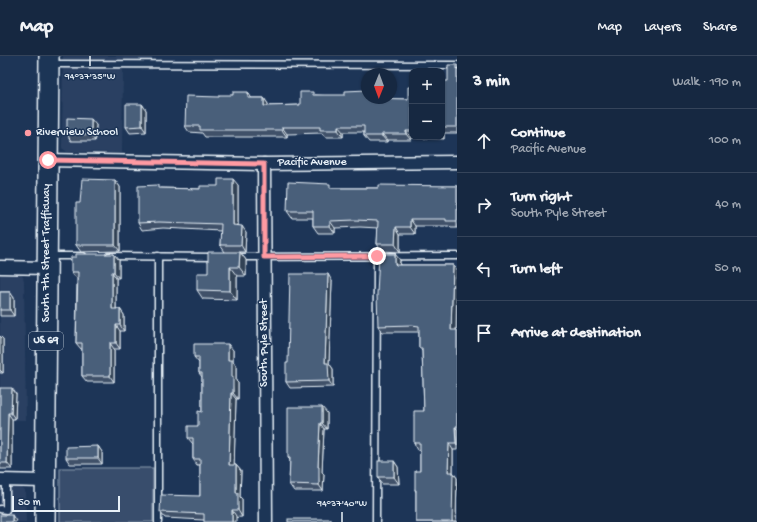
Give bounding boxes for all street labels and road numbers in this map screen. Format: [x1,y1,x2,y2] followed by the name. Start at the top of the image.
[276,156,347,170] street label: Pacific Avenue
[40,184,54,322] street label: South 7th Street Trafficway
[258,298,272,387] street label: South Pyle Street
[29,332,63,350] road number: US 69

